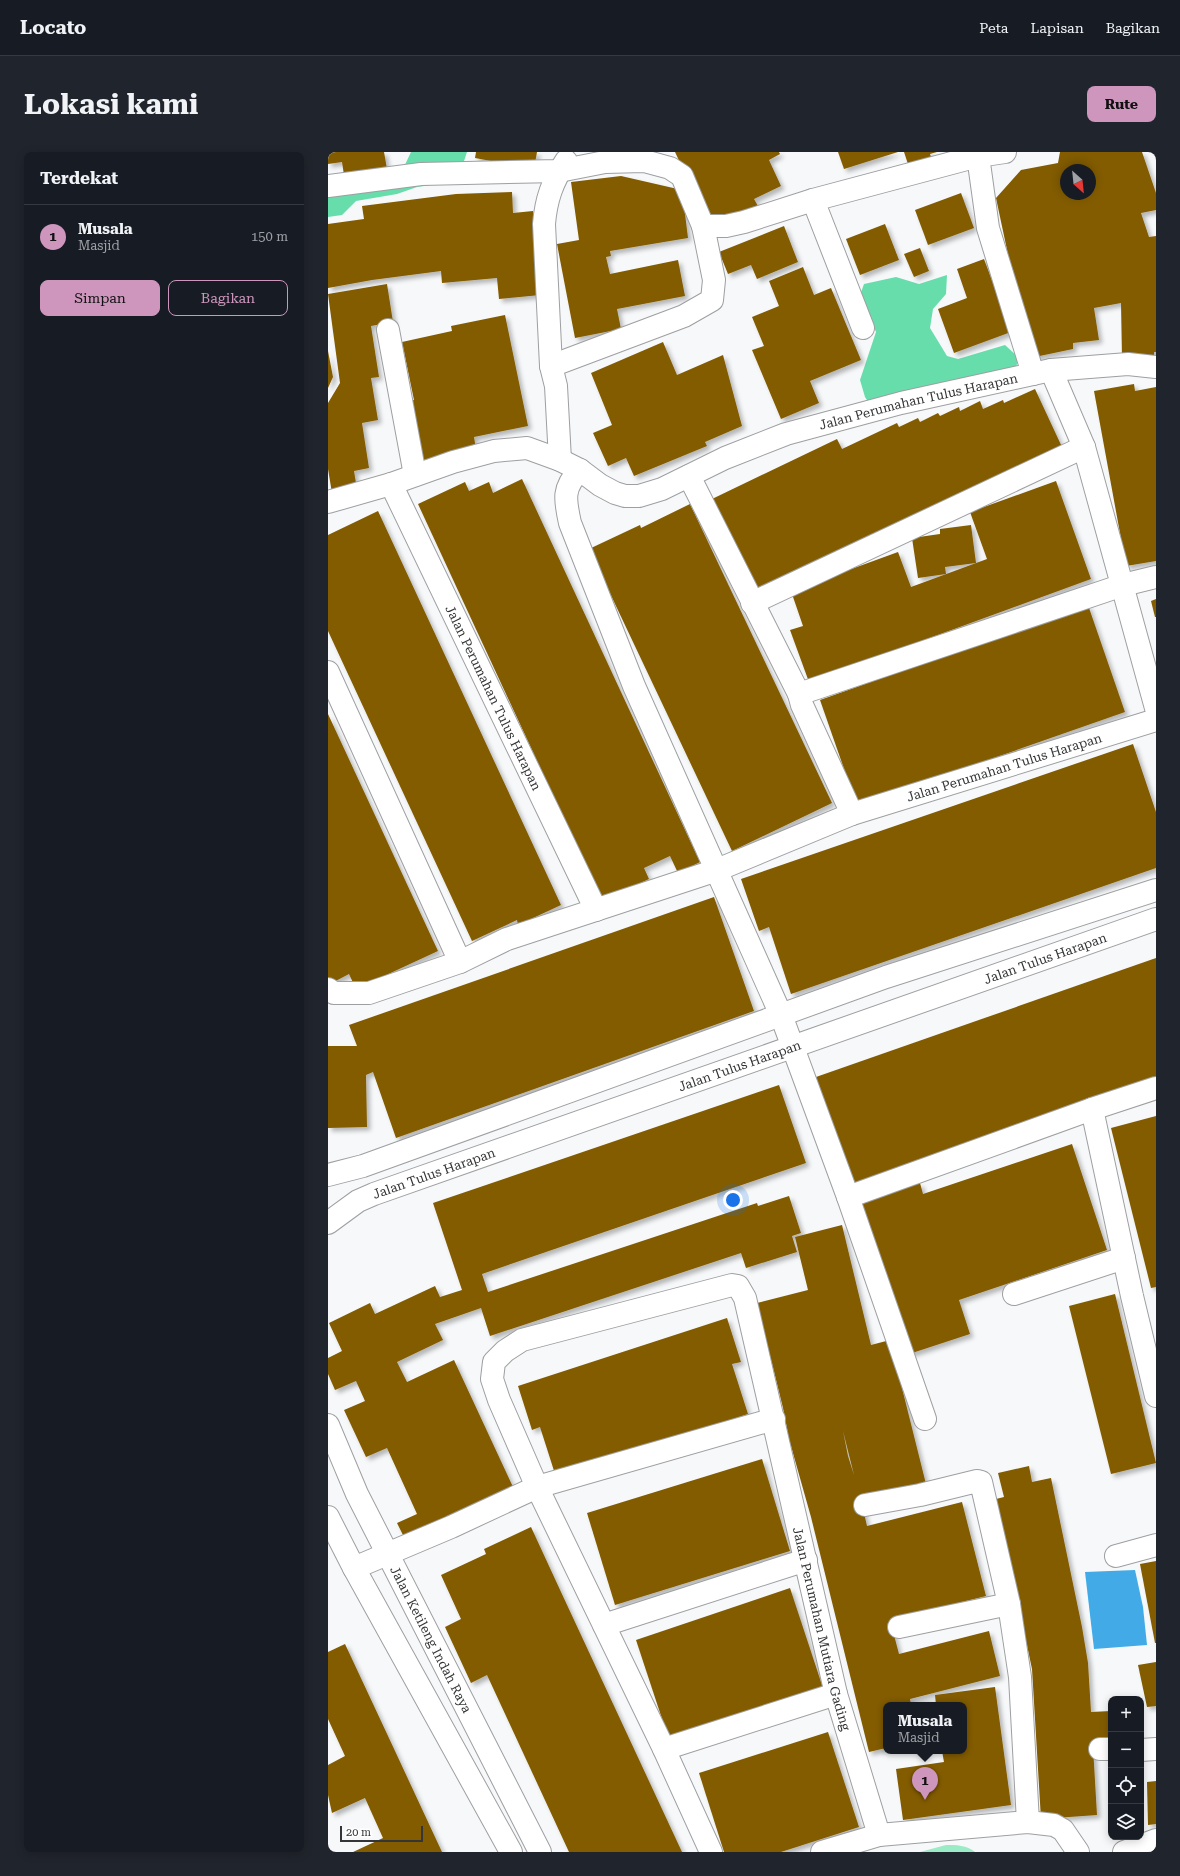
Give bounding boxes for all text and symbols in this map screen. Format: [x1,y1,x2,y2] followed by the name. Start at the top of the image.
[20,16,86,39] text: Locato
[979,20,1008,36] text: Peta
[1030,20,1084,36] text: Lapisan
[1106,20,1160,36] text: Bagikan
[1087,86,1156,122] button: Rute
[24,88,198,121] text: Lokasi kami
[1060,164,1096,200] north arrow
[40,168,118,188] text: Terdekat
[78,220,133,238] text: Musala
[49,229,57,244] text: 1
[251,229,288,244] text: 150 m
[78,238,120,253] text: Masjid
[40,280,160,316] button: Simpan
[168,280,288,316] button: Bagikan
[817,370,1020,432] street label: Jalan Perumahan Tulus Harapan
[443,603,545,793] street label: Jalan Perumahan Tulus Harapan
[904,730,1104,804] street label: Jalan Perumahan Tulus Harapan
[982,929,1109,986] street label: Jalan Tulus Harapan
[676,1037,803,1094] street label: Jalan Tulus Harapan
[370,1144,498,1201] street label: Jalan Tulus Harapan
[723,1190,743,1210] your location
[790,1525,854,1733] street label: Jalan Perumahan Mutiara Gading
[387,1563,475,1715] street label: Jalan Ketileng Indah Raya
[1108,1696,1144,1840] map controls
[1108,1696,1144,1732] button: +
[883,1702,967,1754] popup
[898,1712,952,1730] text: Musala
[898,1730,940,1745] text: Masjid
[1108,1732,1144,1768] button: −
[912,1767,938,1800] pin: 1
[1108,1768,1144,1804] button: locate
[1108,1804,1144,1840] button: layers
[340,1824,423,1843] scale bar
[346,1826,371,1839] text: 20 m

